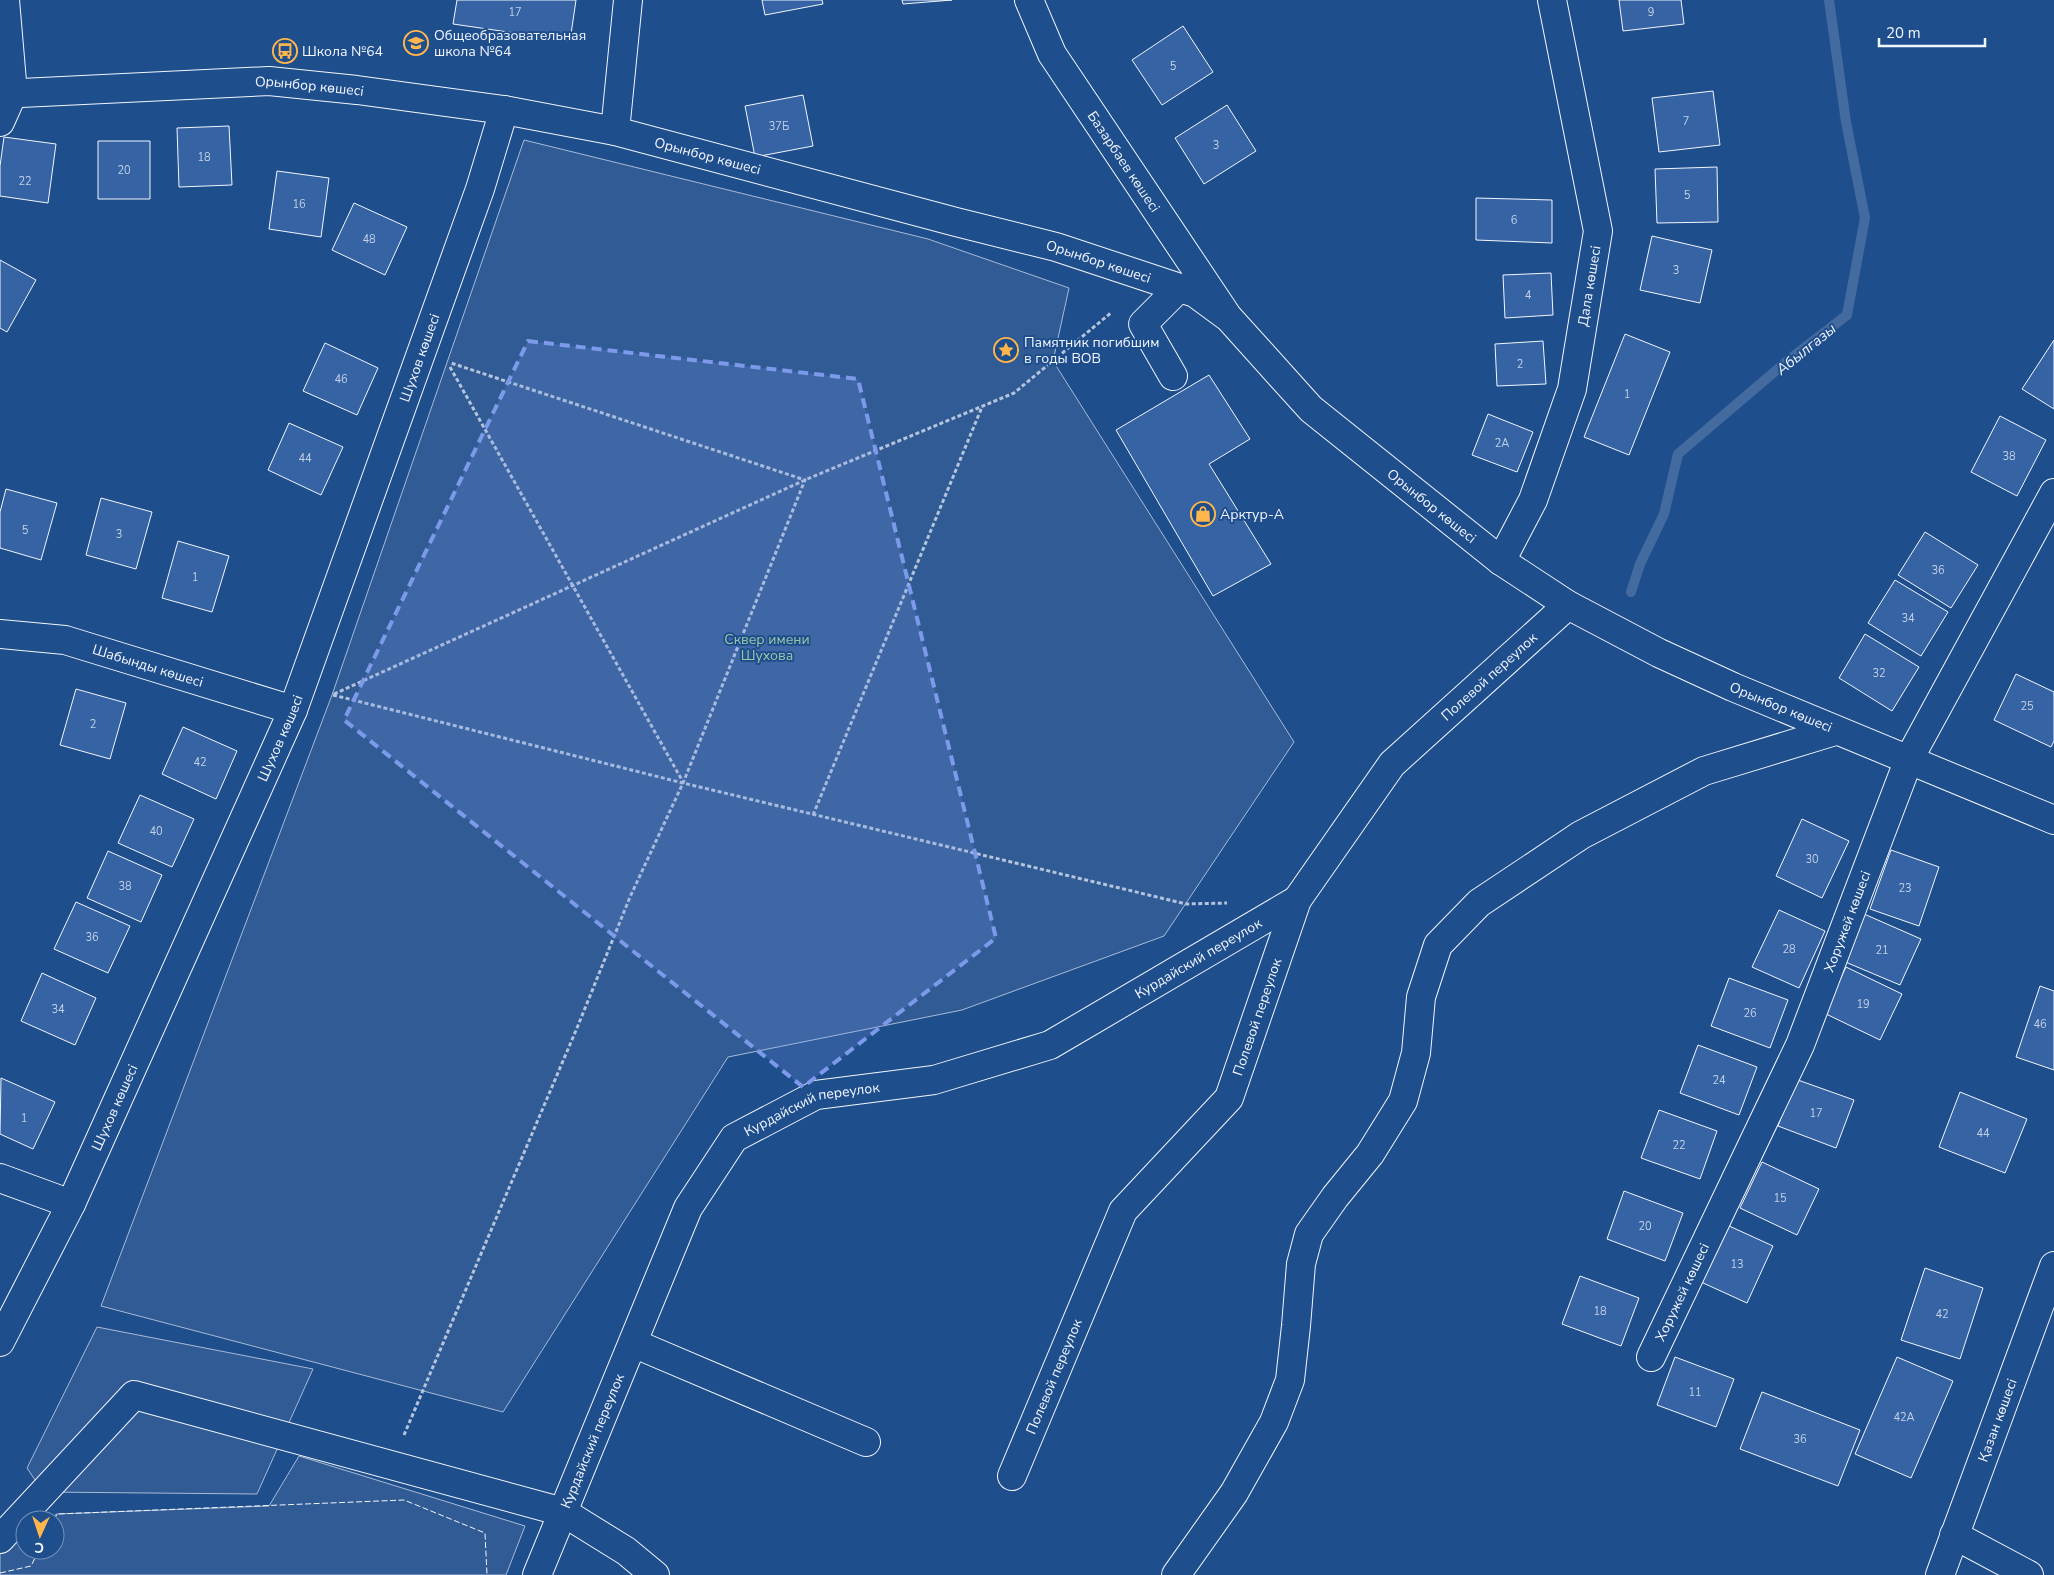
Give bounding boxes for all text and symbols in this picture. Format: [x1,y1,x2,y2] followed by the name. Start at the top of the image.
[508,5,522,20] house number: 17
[1648,5,1654,20] house number: 9
[1879,15,1985,47] scale bar
[1886,23,1921,43] text: 20 m
[434,26,586,61] place label: Общеобразовательная школа №64
[403,30,429,56] school or university icon: Общеобразовательная школа №64
[272,38,298,64] bus stop icon: Школа №64
[302,42,383,61] place label: Школа №64
[1170,59,1177,74] house number: 5
[255,71,365,100] street label: Орынбор көшесі
[1083,107,1165,216] street label: Базарбаев көшесі
[1683,114,1689,129] house number: 7
[769,119,789,134] house number: 37Б
[652,132,763,179] street label: Орынбор көшесі
[1213,138,1219,153] house number: 3
[197,150,211,165] house number: 18
[117,163,131,178] house number: 20
[18,174,32,189] house number: 22
[1684,188,1691,203] house number: 5
[292,197,306,212] house number: 16
[1511,213,1518,228] house number: 6
[362,232,376,247] house number: 48
[1044,235,1154,287] street label: Орынбор көшесі
[1573,244,1605,328] street label: Дала көшесі
[1673,263,1679,278] house number: 3
[1525,288,1532,303] house number: 4
[395,311,444,405] street label: Шухов көшесі
[1771,319,1840,380] water label: Абылгазы
[1024,333,1159,368] place label: Памятник погибшим в годы ВОВ
[993,337,1019,363] place icon: Памятник погибшим в годы ВОВ
[1517,357,1523,372] house number: 2
[334,372,348,387] house number: 46
[1624,387,1630,402] house number: 1
[1495,436,1509,451] house number: 2А
[2002,449,2016,464] house number: 38
[298,451,312,466] house number: 44
[1383,464,1481,547] street label: Орынбор көшесі
[1190,501,1216,527] shop icon: Арктур-А
[1220,505,1284,524] place label: Арктур-А
[22,523,29,538] house number: 5
[116,527,122,542] house number: 3
[1931,563,1945,578] house number: 36
[192,570,198,585] house number: 1
[1901,611,1915,626] house number: 34
[1437,628,1541,725] street label: Полевой переулок
[724,630,810,665] park label: Сквер имени Шухова
[90,640,206,691] street label: Шабынды көшесі
[1872,666,1886,681] house number: 32
[1727,677,1835,737] street label: Орынбор көшесі
[253,692,307,784] street label: Шухов көшесі
[2020,699,2034,714] house number: 25
[90,717,96,732] house number: 2
[193,755,207,770] house number: 42
[149,824,163,839] house number: 40
[1805,852,1819,867] house number: 30
[1819,868,1875,975] street label: Хоружей көшесі
[118,879,132,894] house number: 38
[1898,881,1912,896] house number: 23
[1131,913,1266,1003] street label: Курдайский переулок
[85,930,99,945] house number: 36
[1782,942,1796,957] house number: 28
[1875,943,1889,958] house number: 21
[1228,955,1286,1078] street label: Полевой переулок
[1856,997,1870,1012] house number: 19
[51,1002,65,1017] house number: 34
[1743,1006,1757,1021] house number: 26
[2033,1017,2047,1032] house number: 46
[87,1061,142,1154] street label: Шухов көшесі
[1712,1073,1726,1088] house number: 24
[740,1077,881,1141] street label: Курдайский переулок
[1809,1106,1823,1121] house number: 17
[21,1111,27,1126] house number: 1
[1976,1126,1990,1141] house number: 44
[1672,1138,1686,1153] house number: 22
[1773,1191,1787,1206] house number: 15
[1638,1219,1652,1234] house number: 20
[1650,1240,1714,1344] street label: Хоружей көшесі
[1730,1257,1744,1272] house number: 13
[1593,1304,1607,1319] house number: 18
[1935,1307,1949,1322] house number: 42
[1021,1315,1087,1437] street label: Полевой переулок
[556,1370,629,1511] street label: Курдайский переулок
[1973,1376,2021,1464] street label: Қазан көшесі
[1688,1385,1702,1400] house number: 11
[1893,1410,1915,1425] house number: 42А
[1793,1432,1807,1447] house number: 36
[15,1510,65,1560] north arrow
[34,1538,45,1557] text: С

